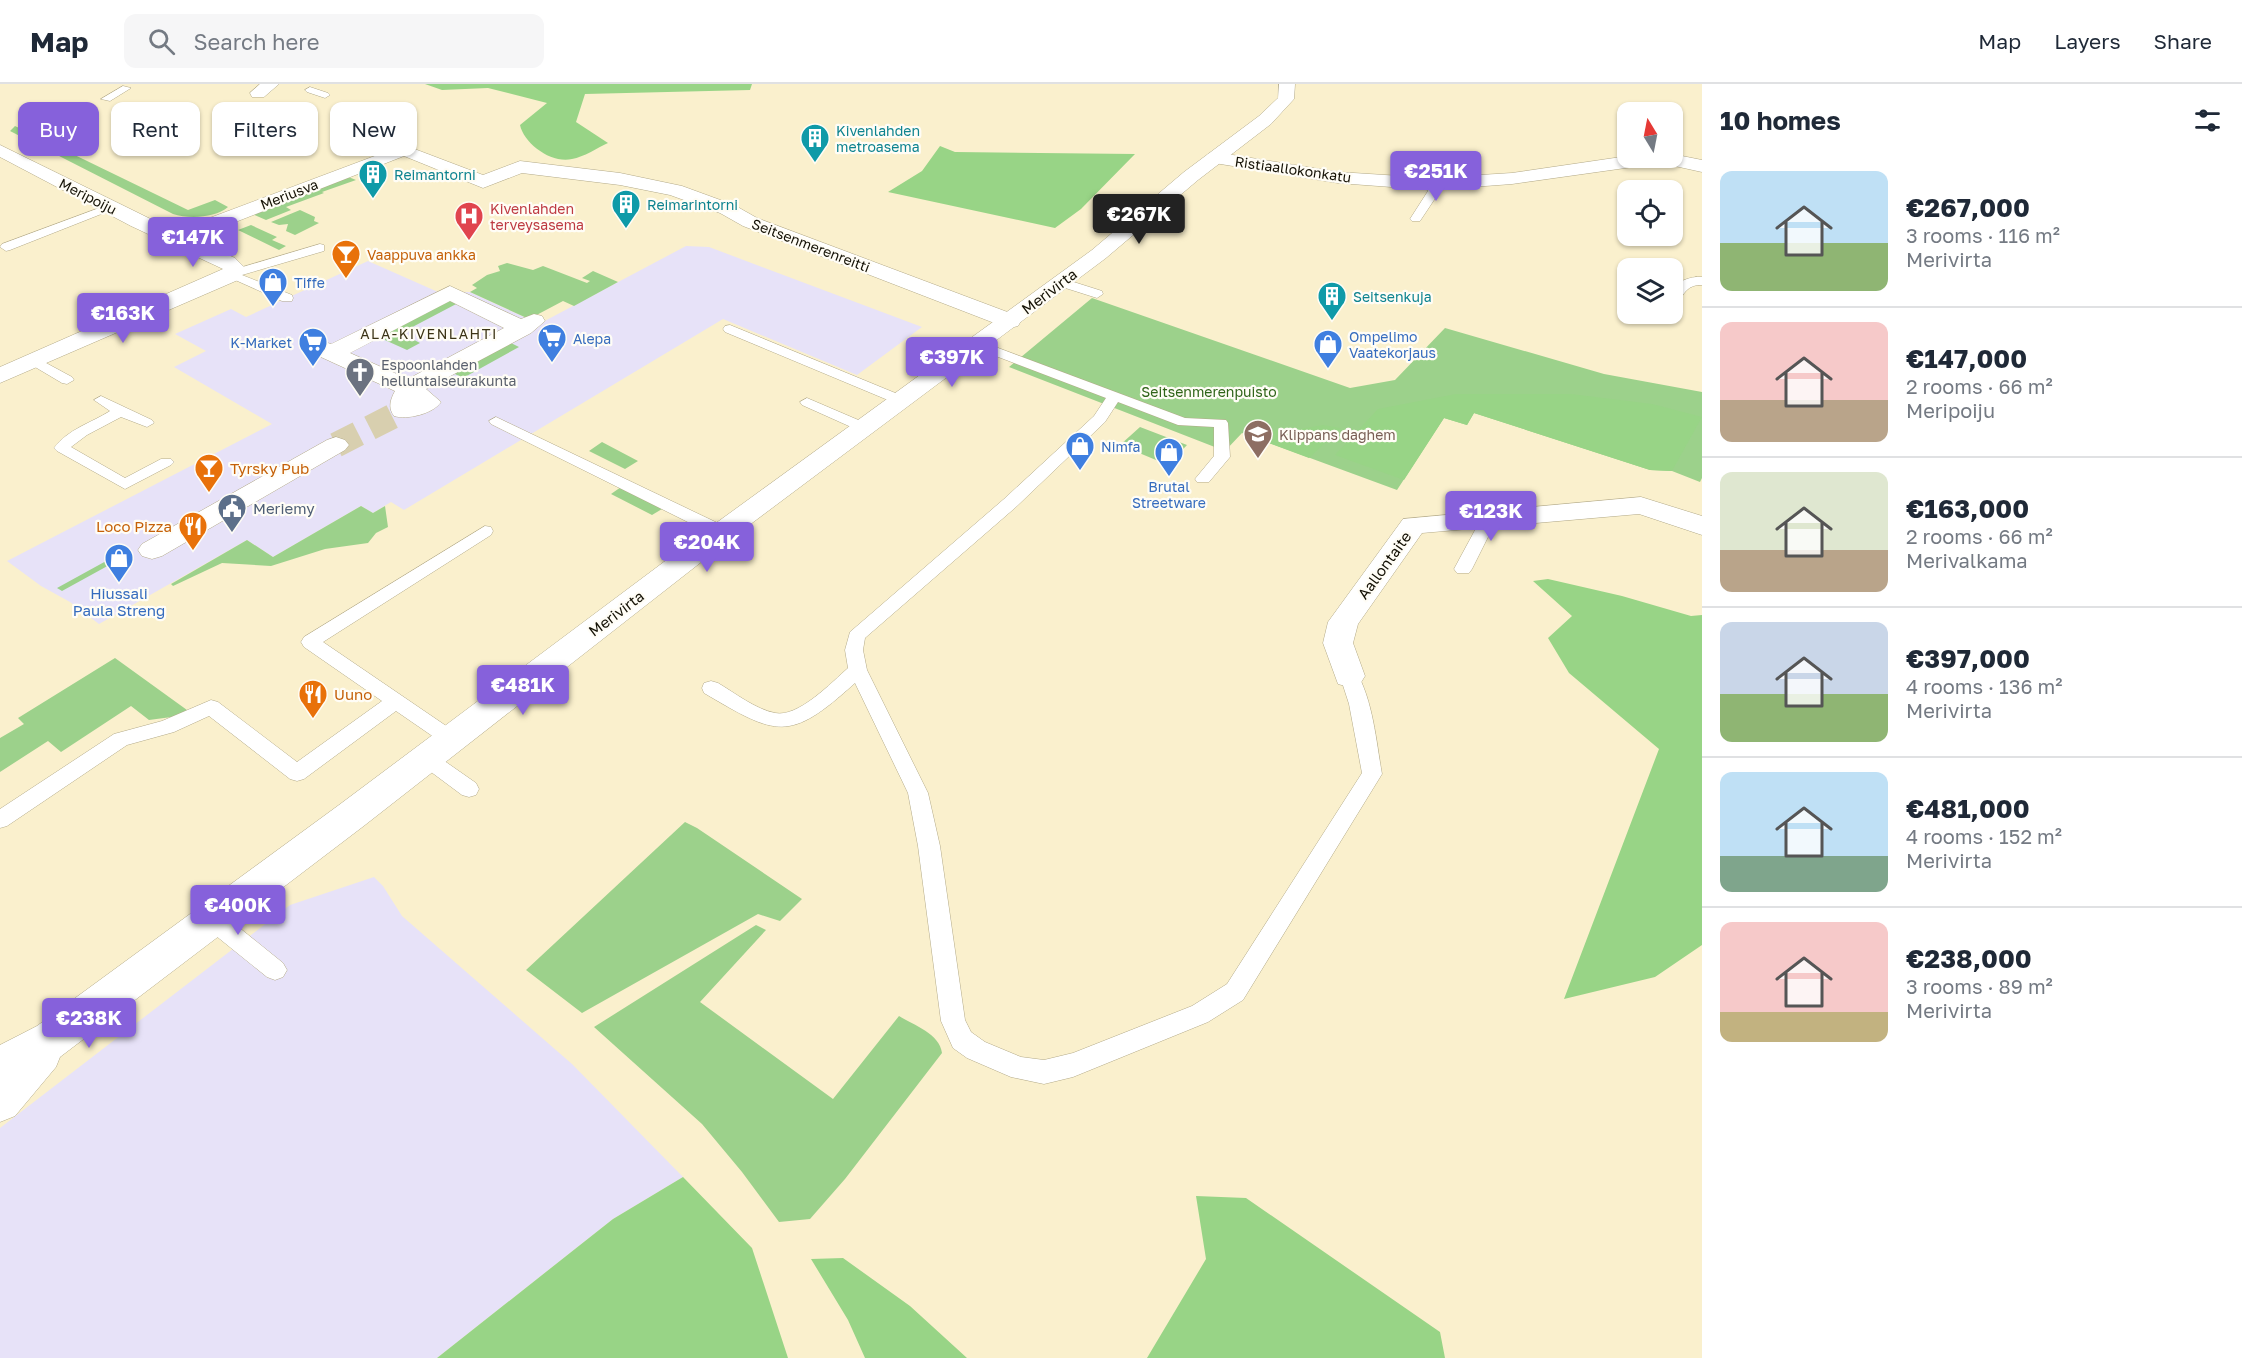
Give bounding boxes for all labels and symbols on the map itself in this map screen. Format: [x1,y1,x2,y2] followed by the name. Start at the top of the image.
[1617,102,1683,168] north arrow
[799,122,831,164] building icon: Kivenlahden metroasema
[836,122,920,155] place label: Kivenlahden metroasema
[1394,151,1478,202] pin: €251K
[1234,152,1352,186] street label: Ristiaallokonkatu
[357,158,389,200] building icon: Reimantorni
[394,166,476,183] place label: Reimantorni
[56,174,120,218] street label: Meripoiju
[258,175,320,213] street label: Meriusva
[610,188,642,230] building icon: Reimarintorni
[1097,194,1181,245] pin: €267K
[647,196,738,213] place label: Reimarintorni
[453,200,485,242] hospital icon: Kivenlahden terveysasema
[490,200,584,233] place label: Kivenlahden terveysasema
[750,215,872,275] street label: Seitsenmerenreitti
[151,217,235,268] pin: €147K
[330,238,362,280] bar icon: Vaappuva ankka
[367,246,476,263] place label: Vaappuva ankka
[1018,264,1080,318] street label: Merivirta
[257,266,289,308] shop icon: Tiffe
[294,274,325,291] place label: Tiffe
[1316,280,1348,322] building icon: Seitsenkuja
[1353,288,1432,305] place label: Seitsenkuja
[81,293,165,344] pin: €163K
[536,322,568,364] supermarket icon: Alepa
[360,325,498,342] district label: ALA-KIVENLAHTI
[297,326,329,368] supermarket icon: K-Market
[1312,328,1344,370] shop icon: Ompelimo Vaatekorjaus
[1349,328,1436,361] place label: Ompelimo Vaatekorjaus
[573,330,611,347] place label: Alepa
[230,334,292,351] place label: K-Market
[910,337,994,388] pin: €397K
[344,356,376,398] church icon: Espoonlahden helluntaiseurakunta
[381,356,517,389] place label: Espoonlahden helluntaiseurakunta
[1141,383,1277,400] park label: Seitsenmerenpuisto
[1242,418,1274,460] school or university icon: Klippans daghem
[1279,426,1396,443] place label: Klippans daghem
[1064,430,1096,472] shop icon: Nimfa
[1153,436,1185,478] shop icon: Brutal Streetware
[1101,438,1141,455] place label: Nimfa
[193,452,225,494] bar icon: Tyrsky Pub
[230,459,309,477] place label: Tyrsky Pub
[1132,478,1206,511] place label: Brutal Streetware
[1449,491,1533,542] pin: €123K
[216,492,248,534] public building icon: Meriemy
[253,499,315,517] place label: Meriemy
[177,510,209,552] restaurant icon: Loco Pizza
[96,517,172,535] place label: Loco Pizza
[665,522,749,573] pin: €204K
[1353,527,1415,602] street label: Aallontaite
[103,542,135,584] shop icon: Hiussali Paula Streng
[73,584,165,619] place label: Hiussali Paula Streng
[585,586,647,640] street label: Merivirta
[481,665,565,716] pin: €481K
[297,678,329,720] restaurant icon: Uuno
[334,685,372,703] place label: Uuno
[196,885,280,936] pin: €400K
[47,998,131,1049] pin: €238K

